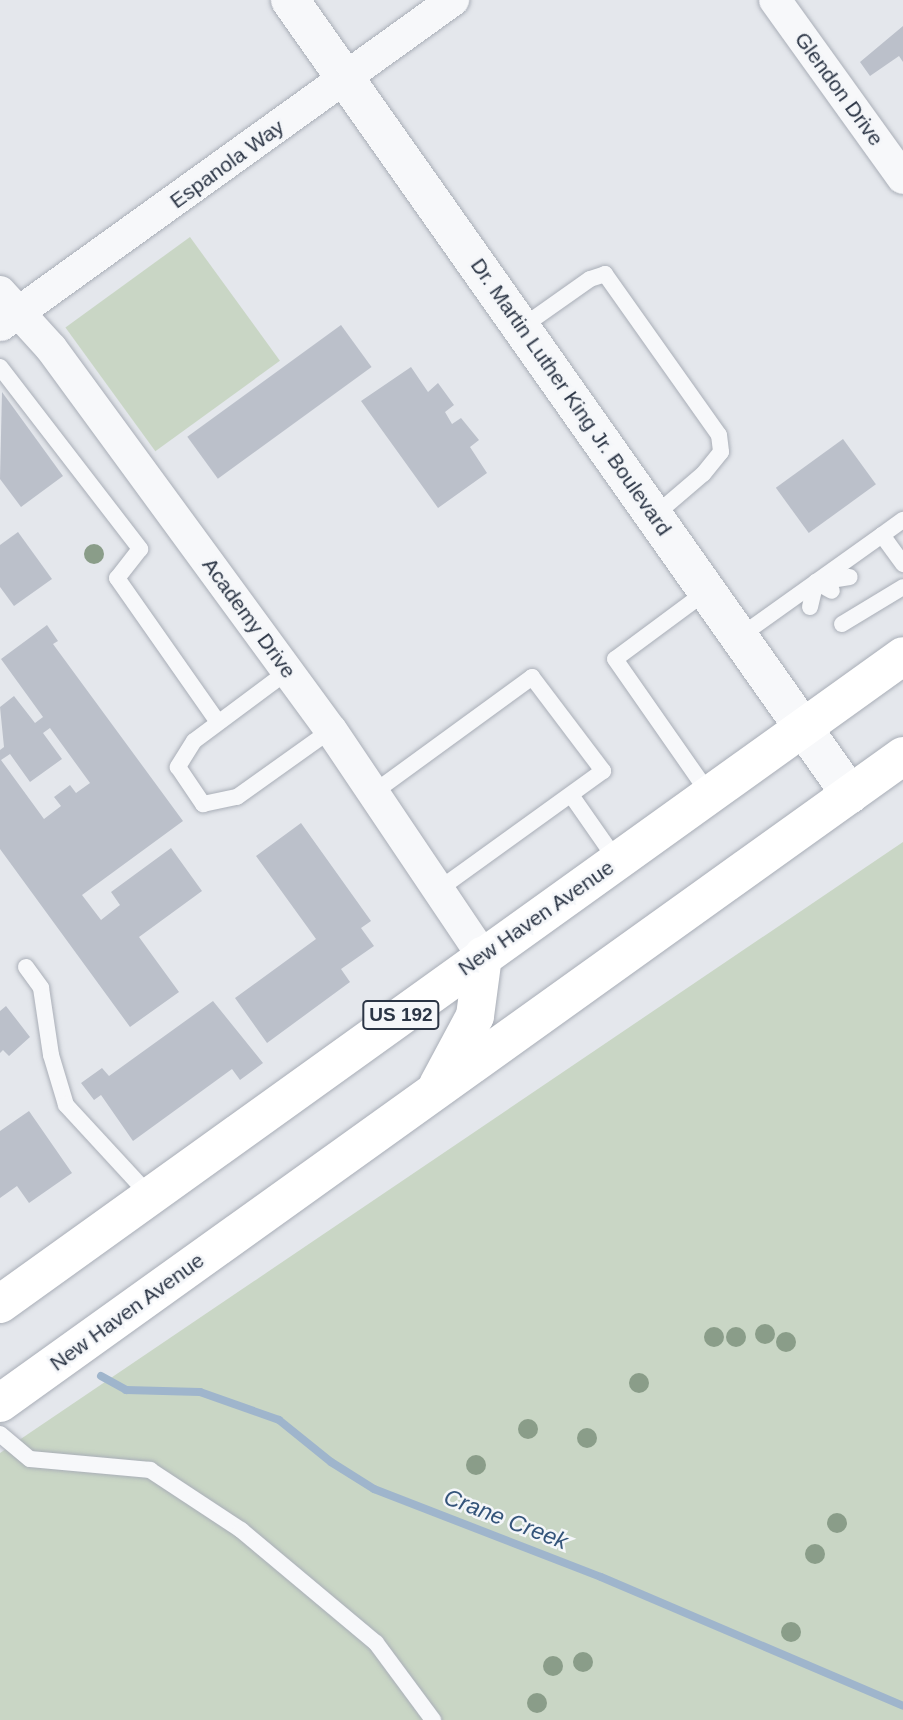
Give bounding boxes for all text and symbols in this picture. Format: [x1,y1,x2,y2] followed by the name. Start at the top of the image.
[789,27,889,151] street label: Glendon Drive
[165,114,289,214] street label: Espanola Way
[465,254,677,540] street label: Dr. Martin Luther King Jr. Boulevard
[197,553,301,683] street label: Academy Drive
[453,855,619,981] street label: New Haven Avenue
[361,1000,441,1030] road number: US 192
[45,1247,209,1377] street label: New Haven Avenue
[440,1483,572,1555] water label: Crane Creek

